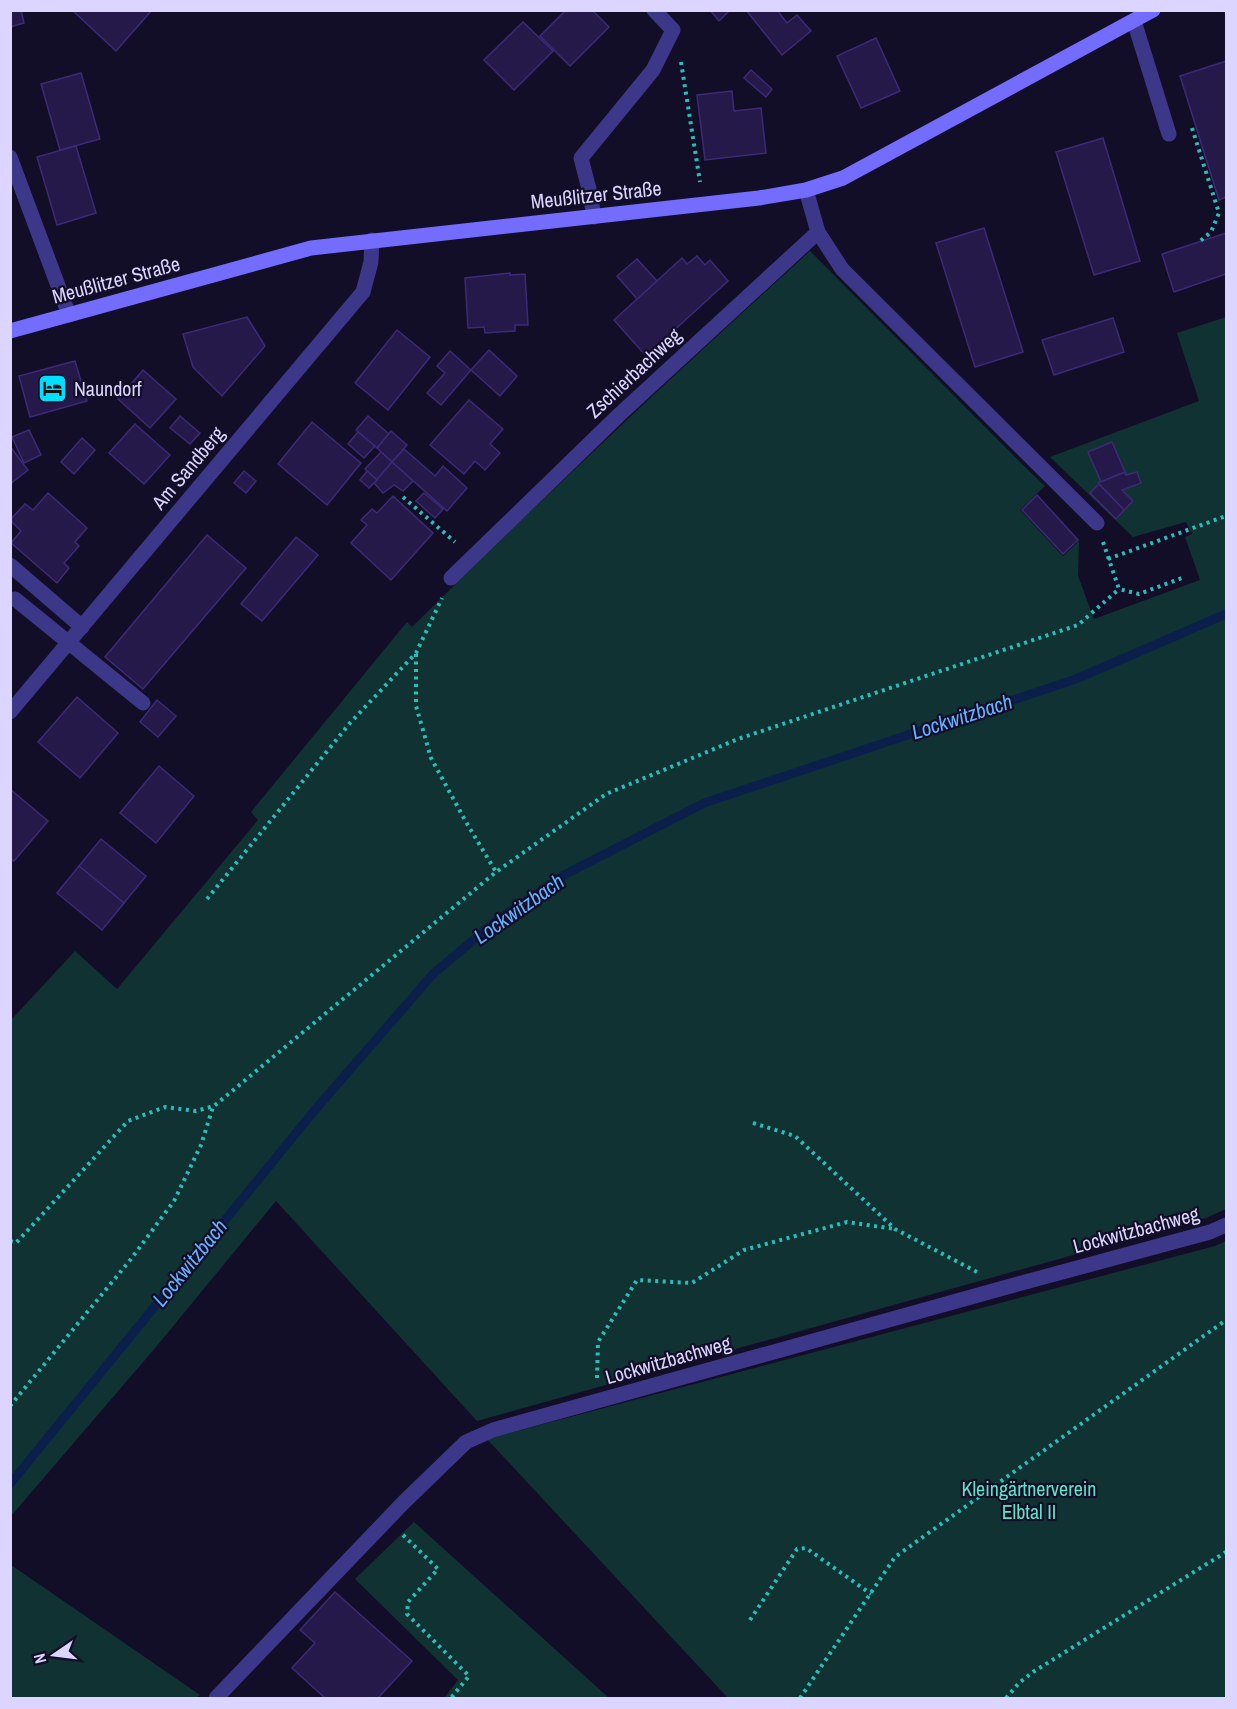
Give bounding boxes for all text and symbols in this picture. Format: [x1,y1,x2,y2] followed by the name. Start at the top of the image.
[529,174,663,215] street label: Meußlitzer Straße
[49,249,183,310] street label: Meußlitzer Straße
[580,322,687,424] street label: Zschierbachweg
[37,373,69,405] hotel icon: Naundorf
[74,375,142,402] place label: Naundorf
[144,421,230,516] street label: Am Sandberg
[908,687,1016,746] water label: Lockwitzbach
[468,867,570,950] water label: Lockwitzbach
[1070,1200,1202,1259] street label: Lockwitzbachweg
[146,1213,234,1312] water label: Lockwitzbach
[602,1329,734,1390] street label: Lockwitzbachweg
[962,1475,1096,1525] park label: Kleingärtnerverein Elbtal II
[24,1625,84,1685] north arrow
[28,1651,51,1666] text: N

